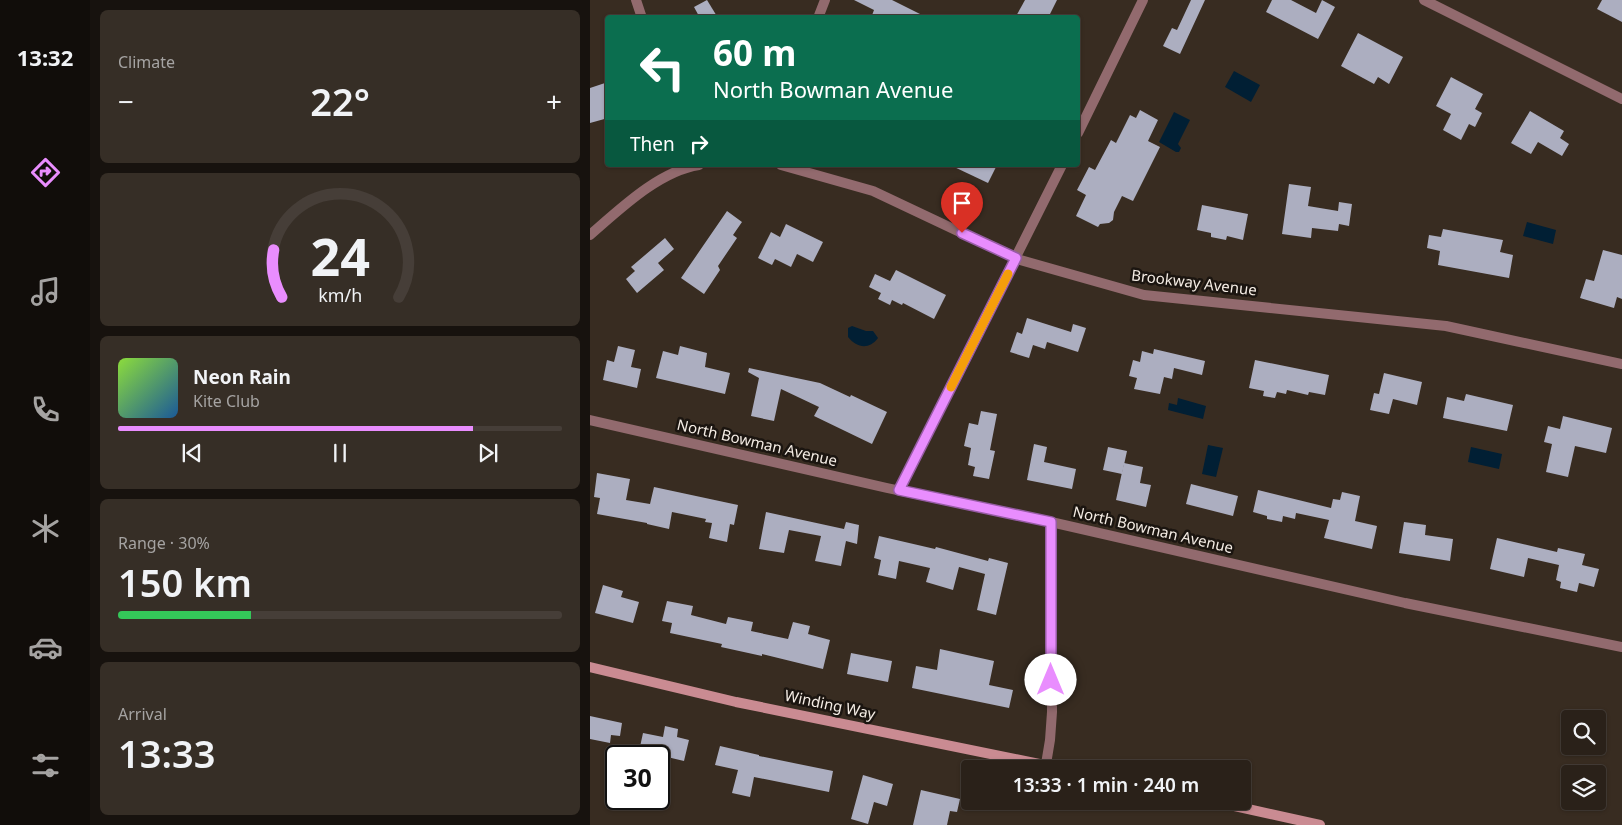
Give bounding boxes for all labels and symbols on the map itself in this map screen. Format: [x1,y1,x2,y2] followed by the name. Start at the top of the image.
[941,182,983,233] pin
[1130,264,1258,300] street label: Brookway Avenue
[675,414,839,470] street label: North Bowman Avenue
[1071,501,1235,557] street label: North Bowman Avenue
[1024,653,1076,705] position arrow
[783,685,878,723] street label: Winding Way
[605,745,670,810] speed limit sign: 30

